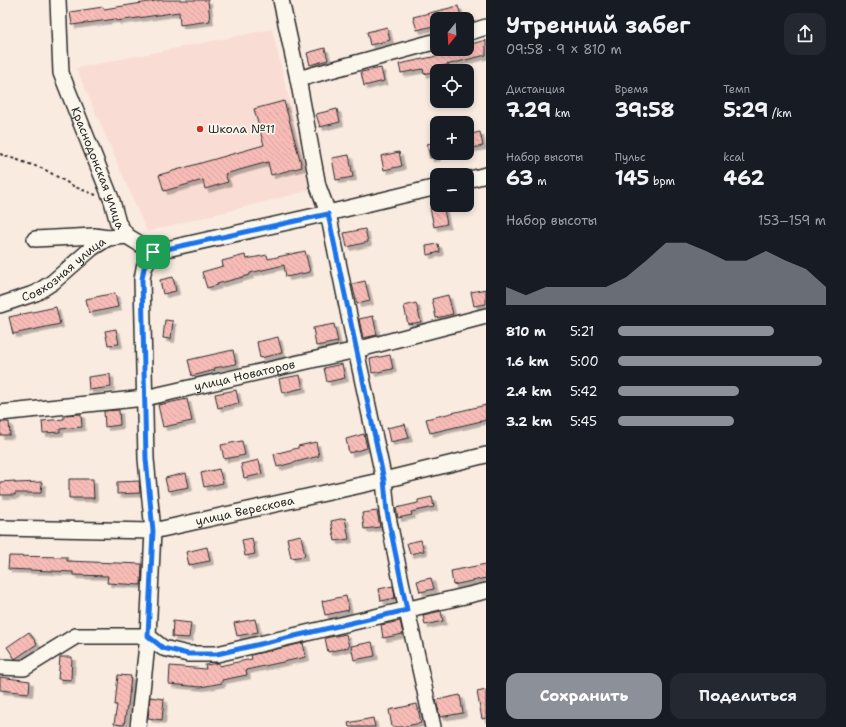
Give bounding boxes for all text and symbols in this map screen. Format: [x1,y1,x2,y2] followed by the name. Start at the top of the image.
[506,11,690,40] text: Утренний забег
[430,12,474,56] north arrow
[430,12,474,212] map controls
[784,13,826,55] button: share
[506,41,622,58] text: 09:58 · 9 × 810 m
[430,64,474,108] button: locate
[506,82,565,97] text: Дистанция
[615,82,648,97] text: Время
[723,82,750,97] text: Темп
[506,97,551,123] text: 7.29
[615,97,675,123] text: 39:58
[723,97,768,123] text: 5:29
[67,105,128,233] street label: Краснодонская улица
[551,106,570,121] text: km
[768,106,792,121] text: /km
[430,116,474,160] button: +
[208,121,275,137] place label: Школа №11
[195,124,205,134] marker: Школа №11
[506,150,583,165] text: Набор высоты
[615,150,646,165] text: Пульс
[723,150,745,165] text: kcal
[506,165,533,191] text: 63
[615,165,649,191] text: 145
[723,165,765,191] text: 462
[430,168,474,212] button: −
[533,174,547,189] text: m
[649,174,675,189] text: bpm
[506,212,597,229] text: Набор высоты
[758,212,826,229] text: 153–159 m
[20,233,109,305] street label: Совхозная улица
[136,235,170,269] pin
[142,241,164,263] icon: arrive
[506,323,546,340] text: 810 m
[570,323,594,340] text: 5:21
[506,353,549,370] text: 1.6 km
[570,353,599,370] text: 5:00
[193,356,297,395] street label: улица Новаторов
[506,383,552,400] text: 2.4 km
[570,383,598,400] text: 5:42
[506,413,552,430] text: 3.2 km
[570,413,597,430] text: 5:45
[194,492,296,529] street label: улица Верескова
[506,673,662,719] button: Сохранить
[670,673,826,719] button: Поделиться

